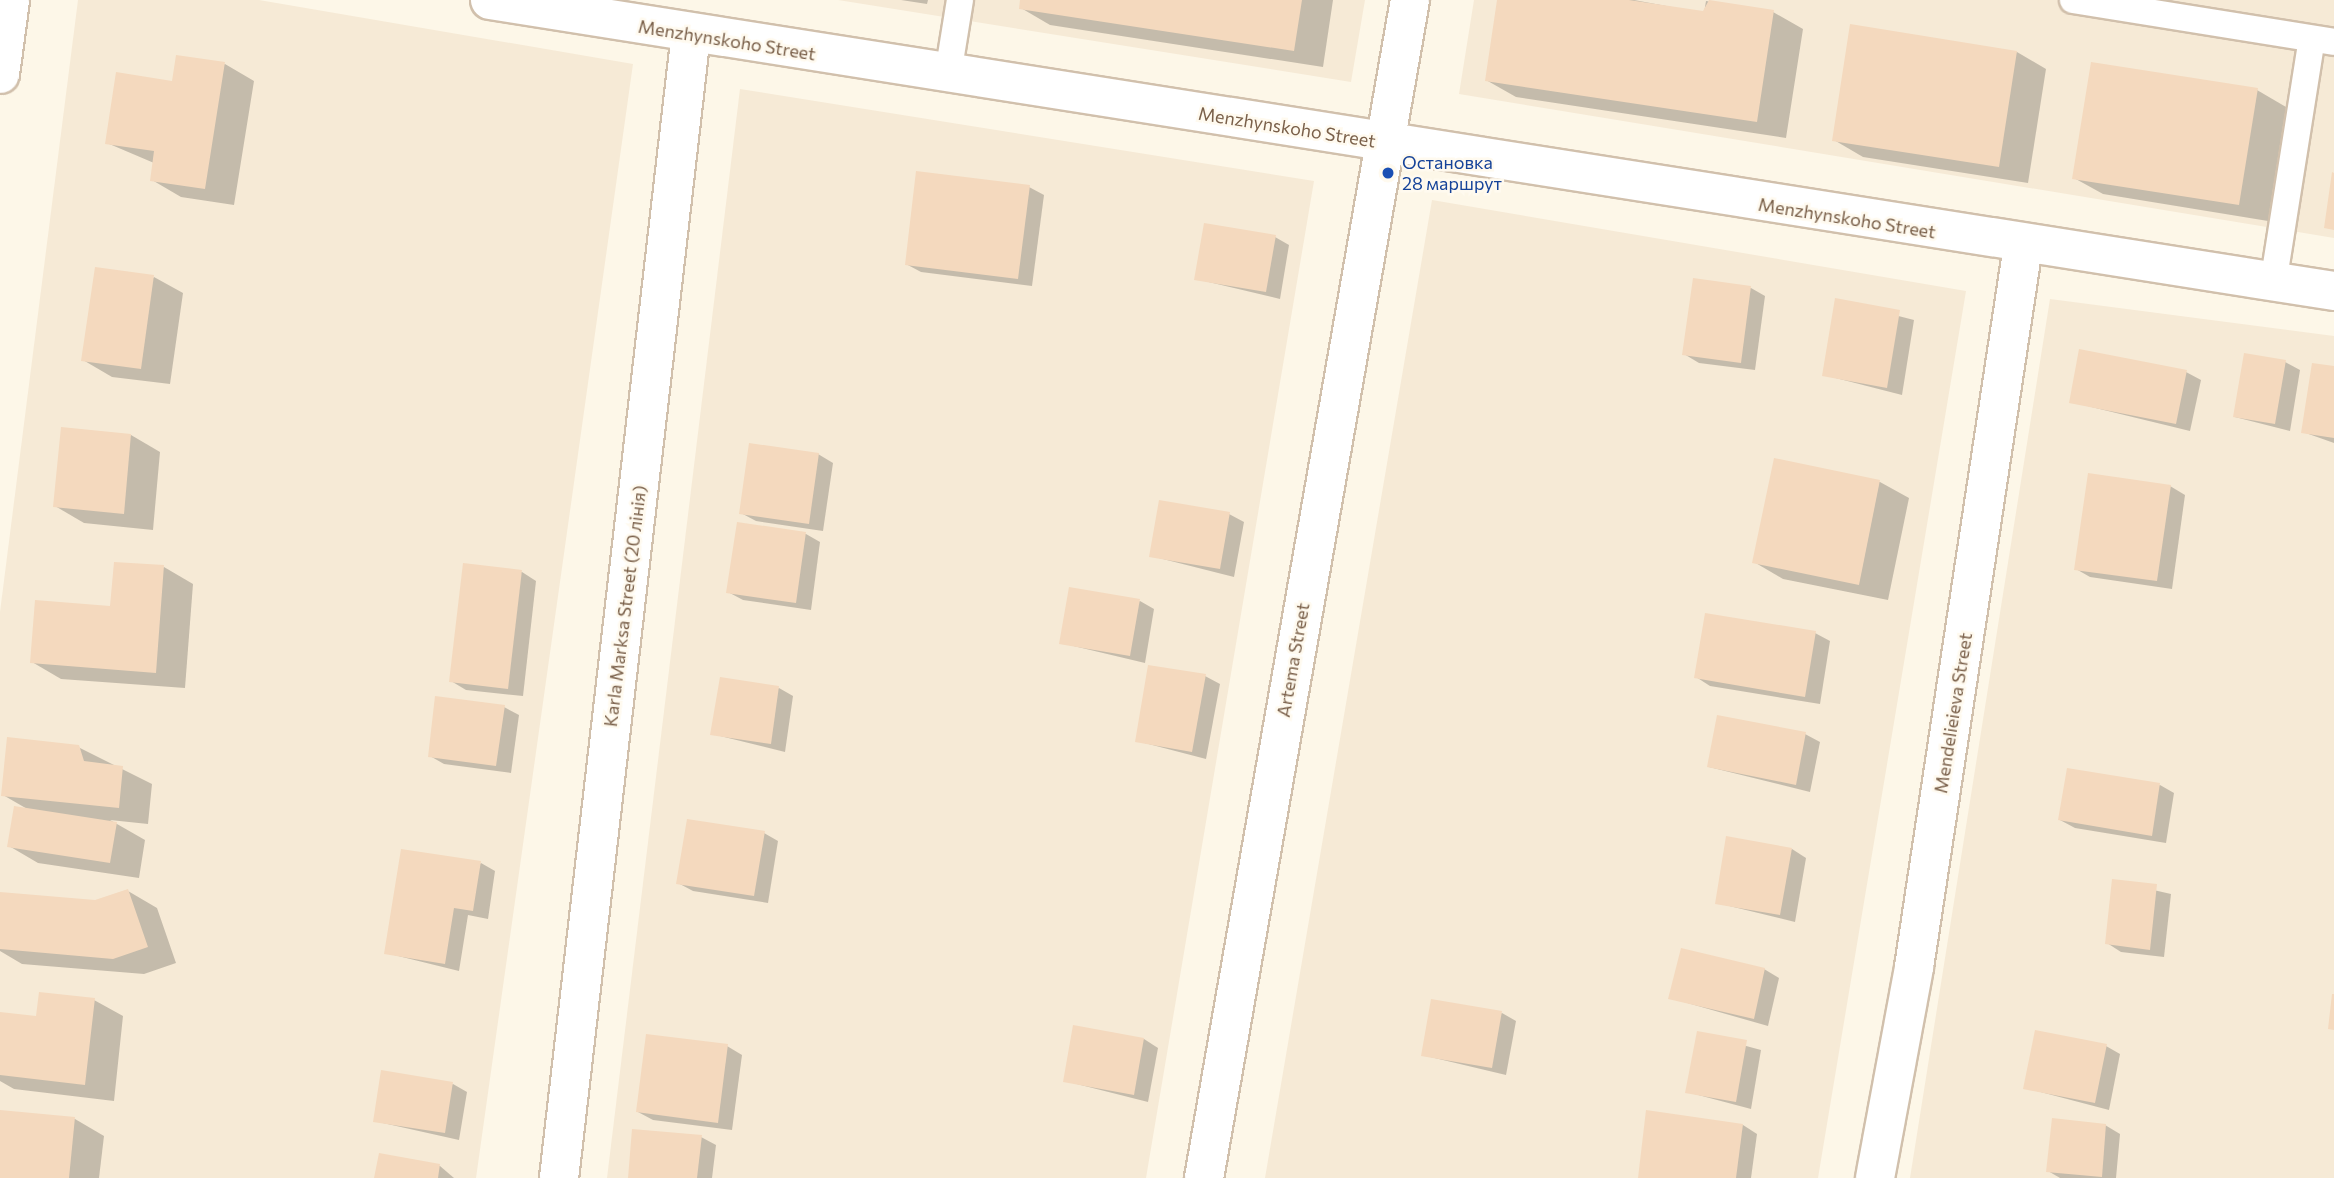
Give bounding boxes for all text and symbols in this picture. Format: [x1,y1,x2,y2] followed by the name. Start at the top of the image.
[637,15,817,65] street label: Menzhynskoho Street
[1197,102,1377,152] street label: Menzhynskoho Street
[1402,152,1502,194] place label: Остановка 28 маршрут
[1380,165,1396,181] marker: Остановка 28 маршрут
[1757,193,1937,243] street label: Menzhynskoho Street
[599,484,651,728] street label: Karla Marksa Street (20 лiнiя)
[1272,601,1314,719] street label: Artema Street
[1930,631,1976,795] street label: Mendelieieva Street

